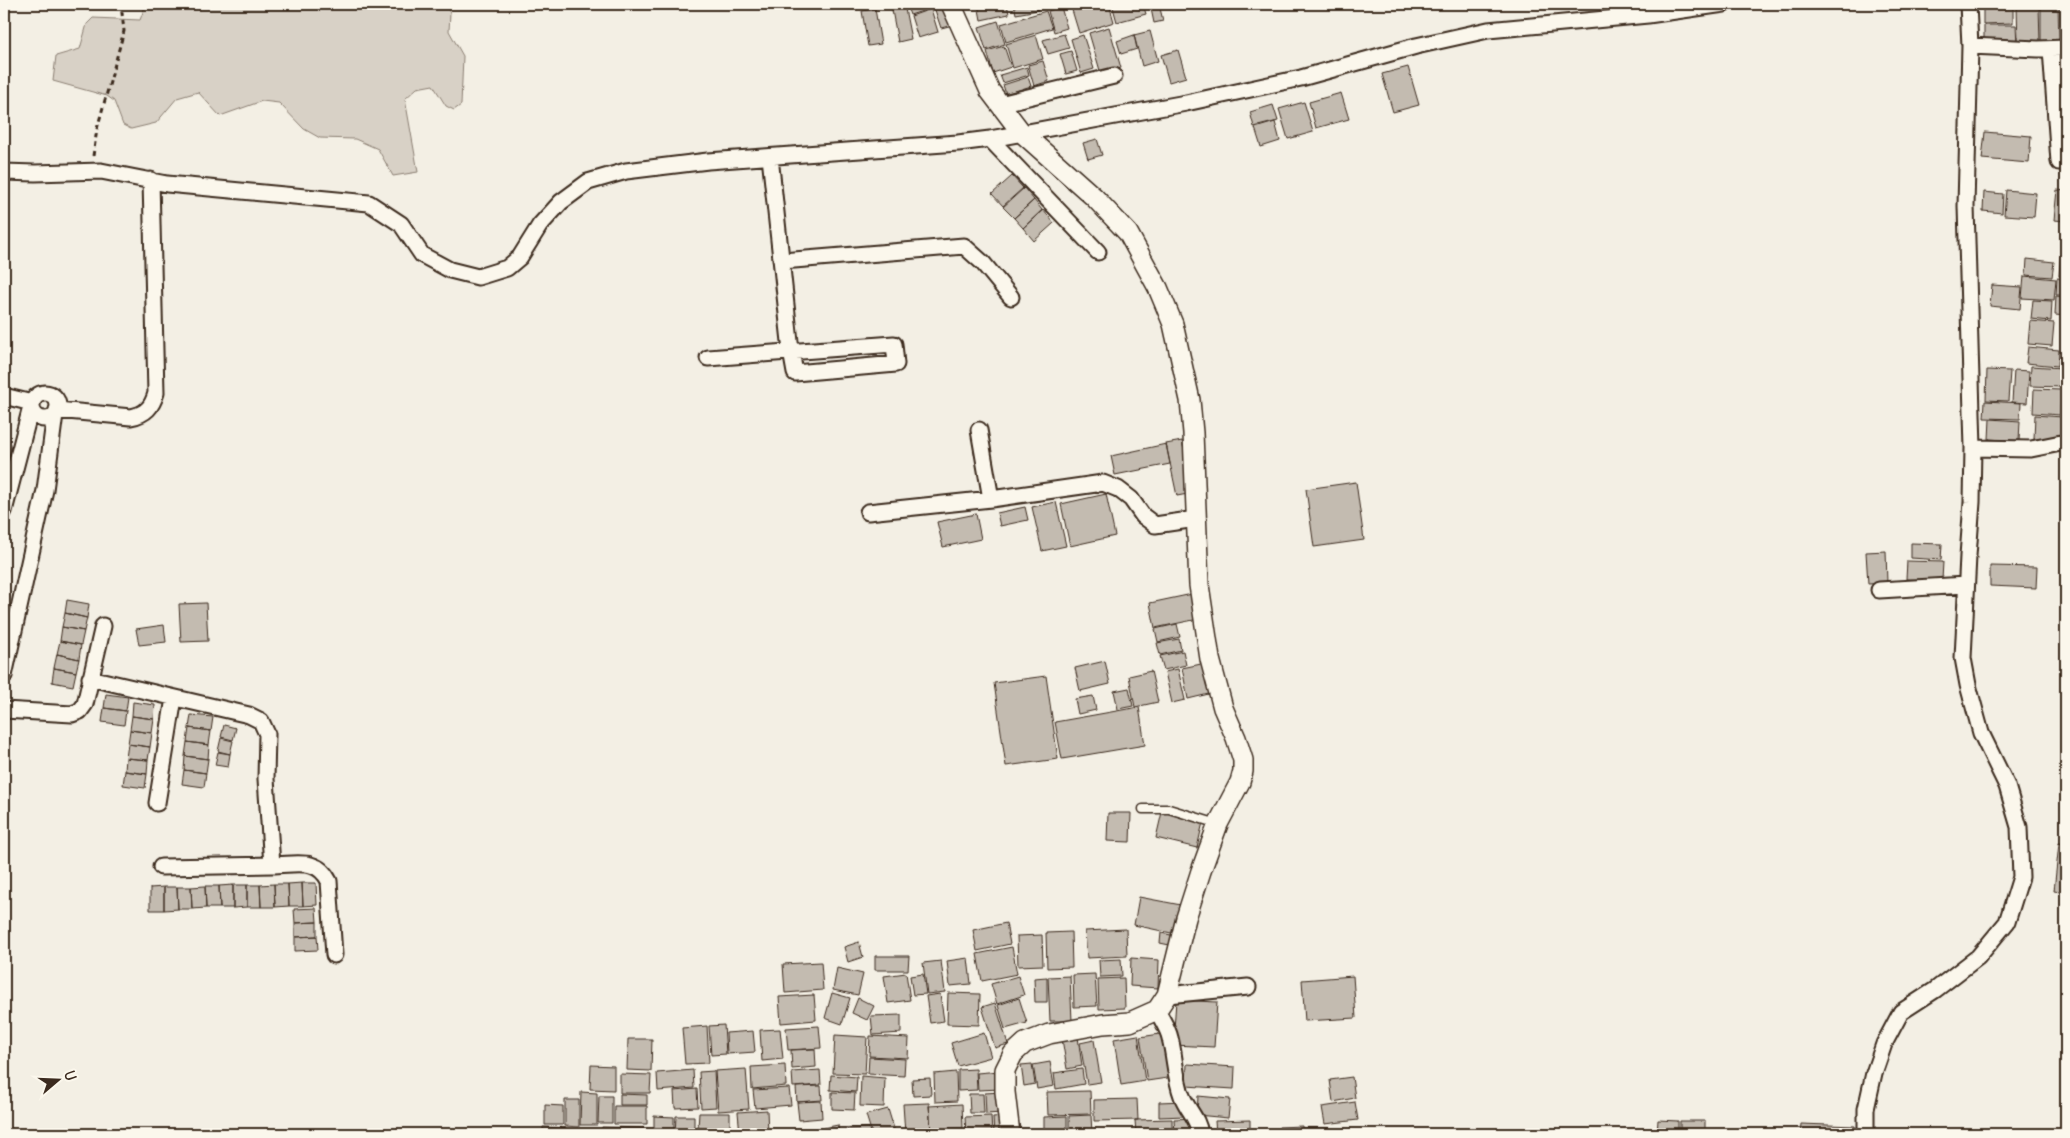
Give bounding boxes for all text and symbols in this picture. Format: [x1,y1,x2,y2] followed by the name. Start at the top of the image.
[32,1056,82,1106] north arrow
[60,1068,80,1083] text: U

